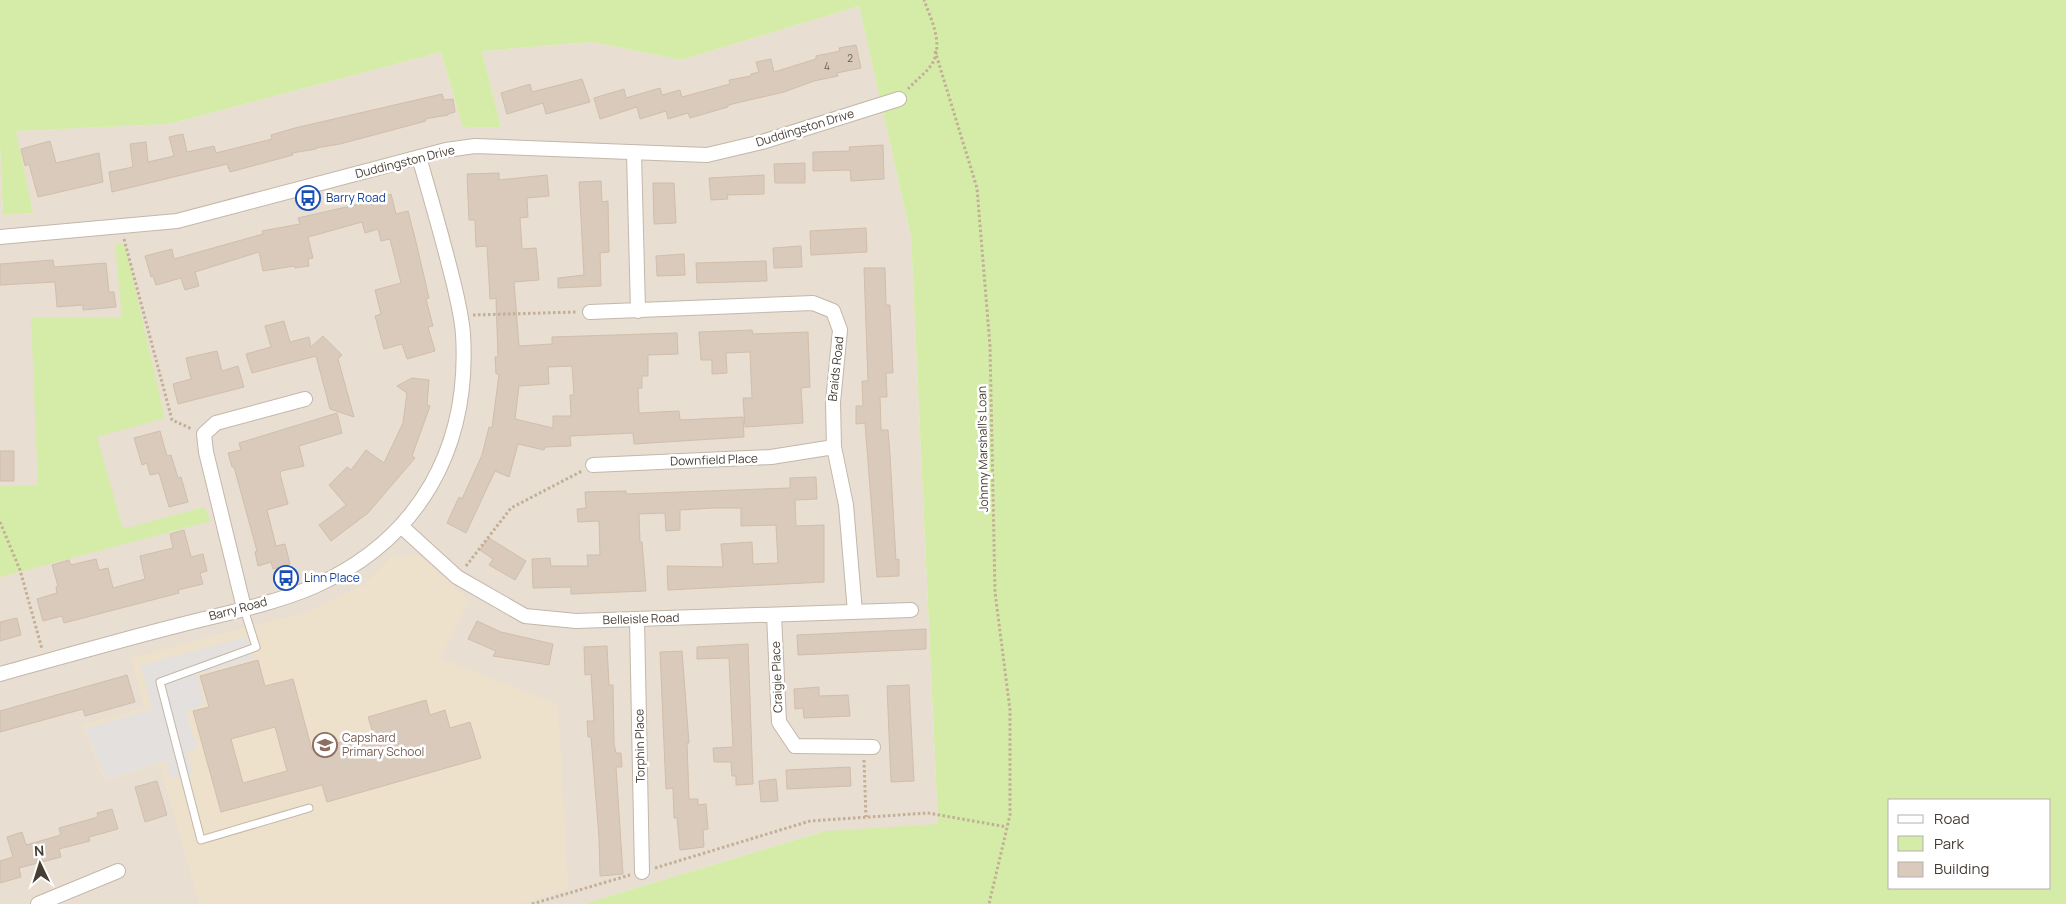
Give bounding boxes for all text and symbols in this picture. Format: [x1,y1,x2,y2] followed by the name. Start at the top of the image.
[847,51,853,65] house number: 2
[824,59,830,73] house number: 4
[754,104,856,151] street label: Duddingston Drive
[353,141,456,182] street label: Duddingston Drive
[295,185,321,211] bus stop icon: Barry Road
[326,189,386,206] place label: Barry Road
[824,336,847,402] street label: Braids Road
[973,386,992,512] street label: Johnny Marshall's Loan
[670,449,758,470] street label: Downfield Place
[273,565,299,591] bus stop icon: Linn Place
[304,569,360,586] place label: Linn Place
[207,593,269,624] street label: Barry Road
[602,609,680,628] street label: Belleisle Road
[767,641,786,713] street label: Craigie Place
[630,709,649,783] street label: Torphin Place
[342,729,424,760] place label: Capshard Primary School
[312,732,338,758] school or university icon: Capshard Primary School
[1888,799,2051,889] legend
[1934,808,1970,829] text: Road
[1934,833,1964,854] text: Park
[15,839,65,889] north arrow
[33,841,45,860] text: N
[1934,858,1989,879] text: Building

